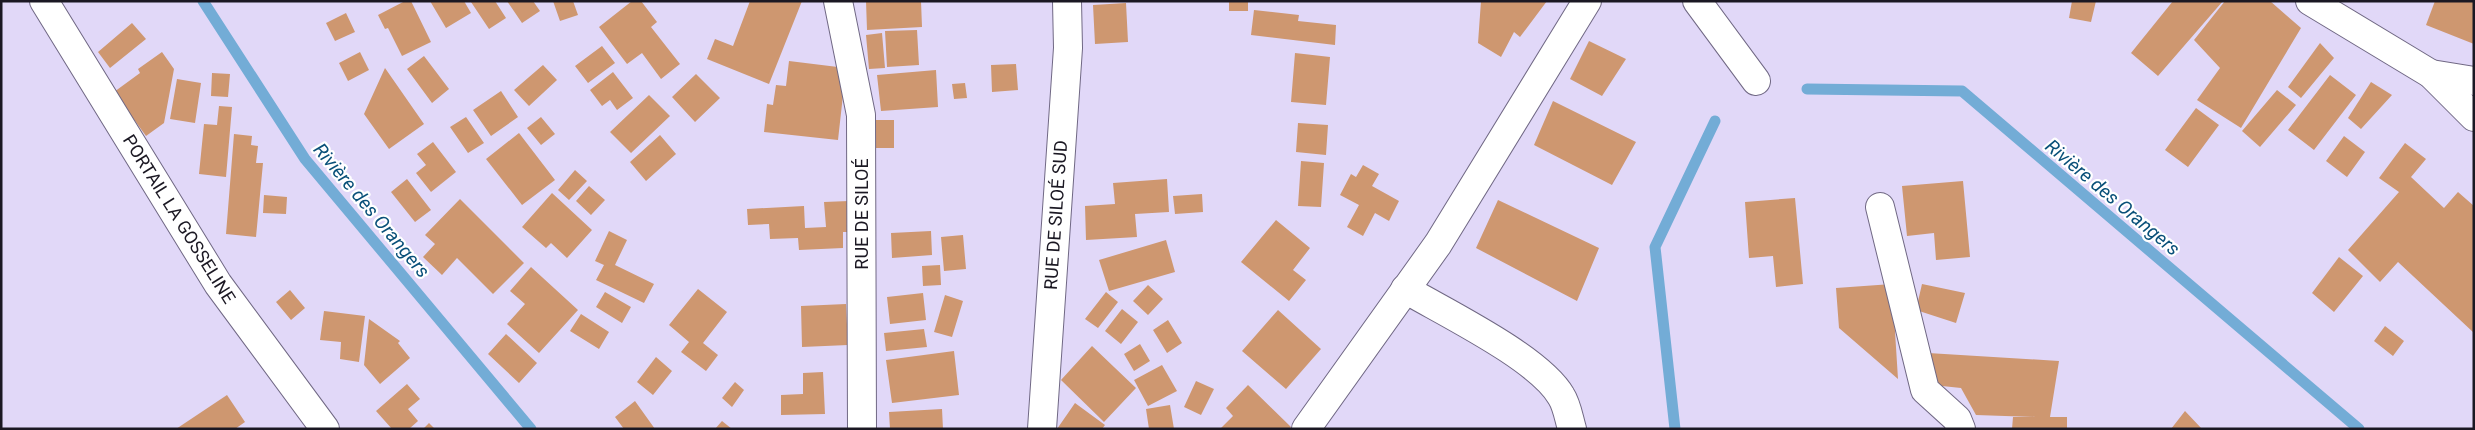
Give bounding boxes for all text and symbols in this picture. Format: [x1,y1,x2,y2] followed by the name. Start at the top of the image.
[119,131,240,307] street label: PORTAIL LA GOSSELINE
[2041,134,2185,260] water label: Rivière des Orangers
[309,138,435,282] water label: Rivière des Orangers
[1040,139,1071,290] street label: RUE DE SILOÉ SUD
[851,158,872,270] street label: RUE DE SILOÉ

